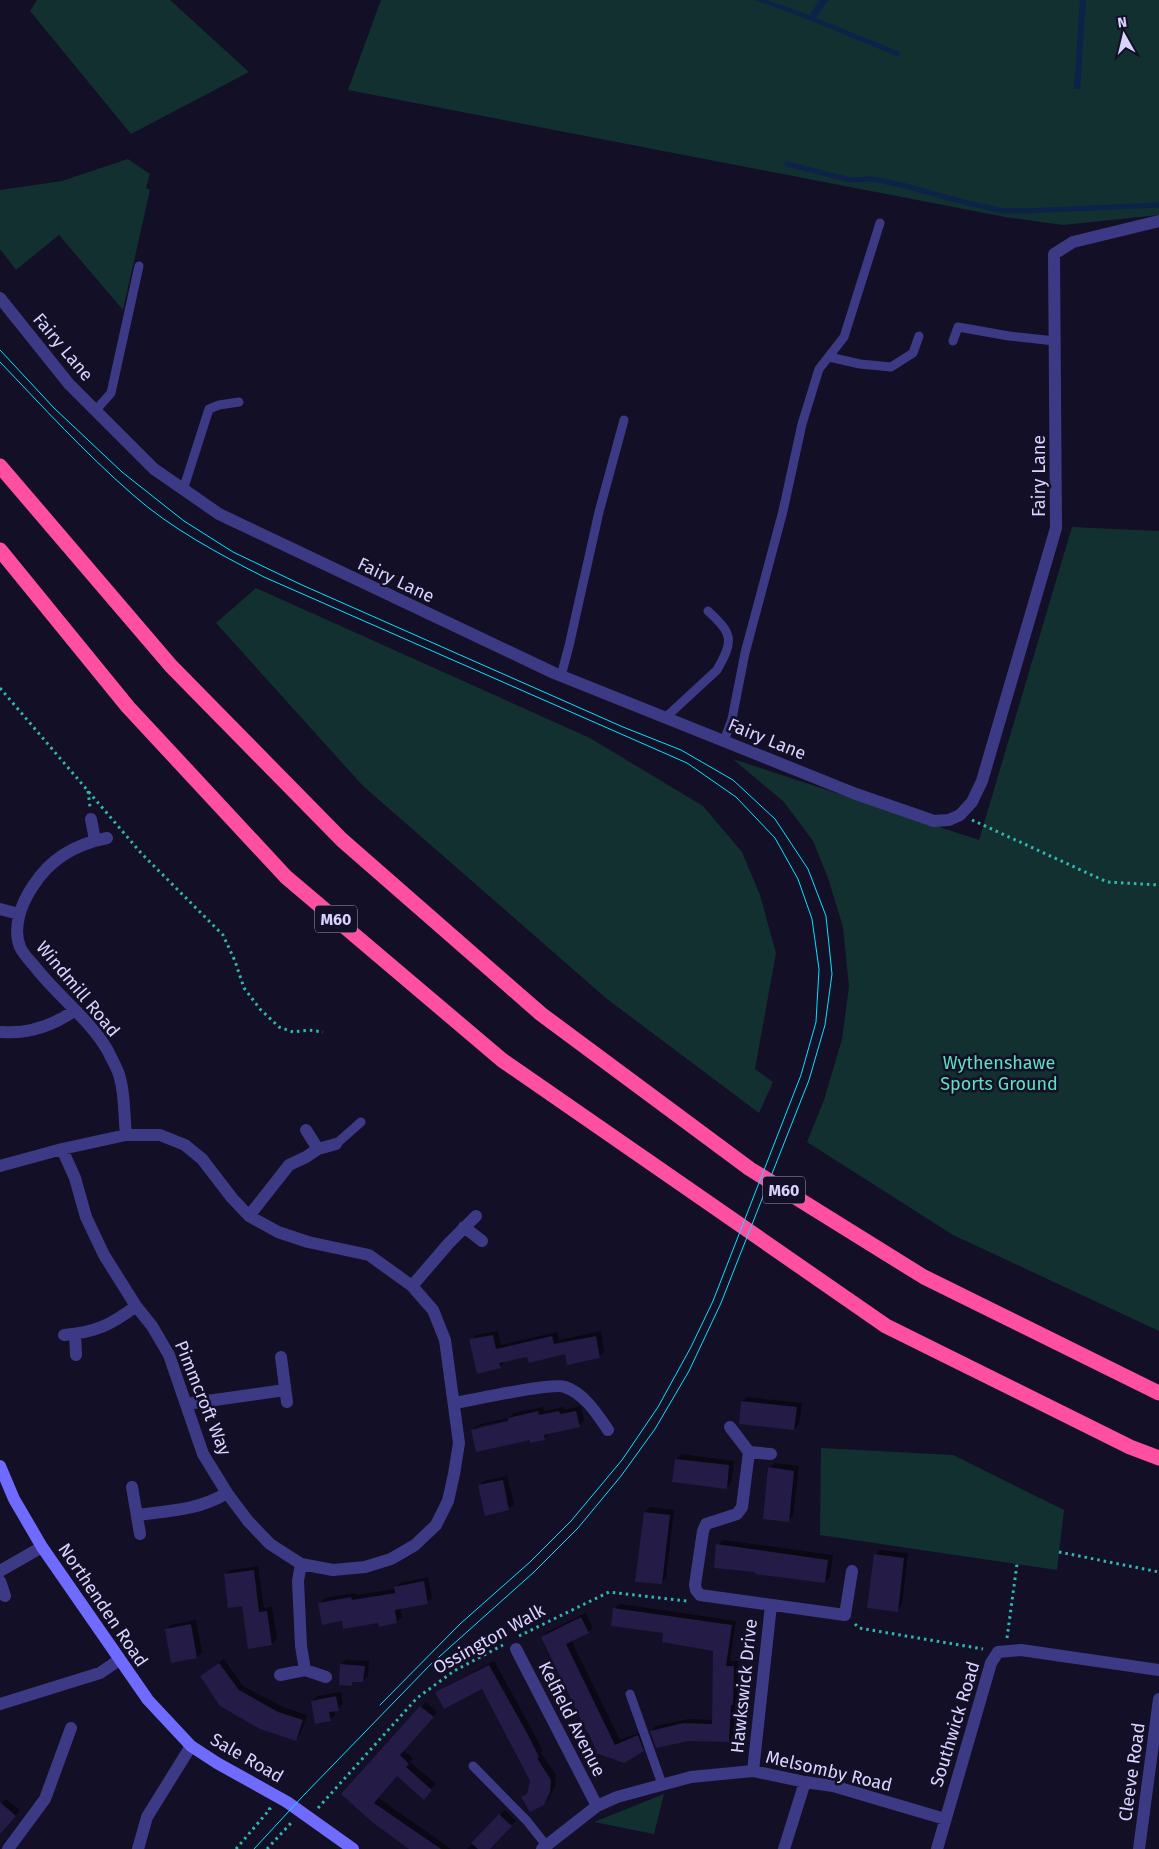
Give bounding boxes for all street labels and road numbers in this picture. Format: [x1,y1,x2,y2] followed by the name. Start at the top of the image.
[28,308,98,386] street label: Fairy Lane
[1028,435,1050,517] street label: Fairy Lane
[354,553,438,607] street label: Fairy Lane
[725,713,809,765] street label: Fairy Lane
[315,906,357,932] road number: M60
[31,937,125,1041] street label: Windmill Road
[763,1176,805,1204] road number: M60
[170,1337,236,1459] street label: Pimmcroft Way
[53,1539,153,1671] street label: Northenden Road
[429,1599,549,1679] street label: Ossington Walk
[726,1618,762,1754] street label: Hawkswick Drive
[534,1658,610,1780] street label: Kelfield Avenue
[925,1659,985,1789] street label: Southwick Road
[1114,1721,1150,1823] street label: Cleeve Road
[207,1728,287,1788] street label: Sale Road
[764,1746,894,1796] street label: Melsomby Road

